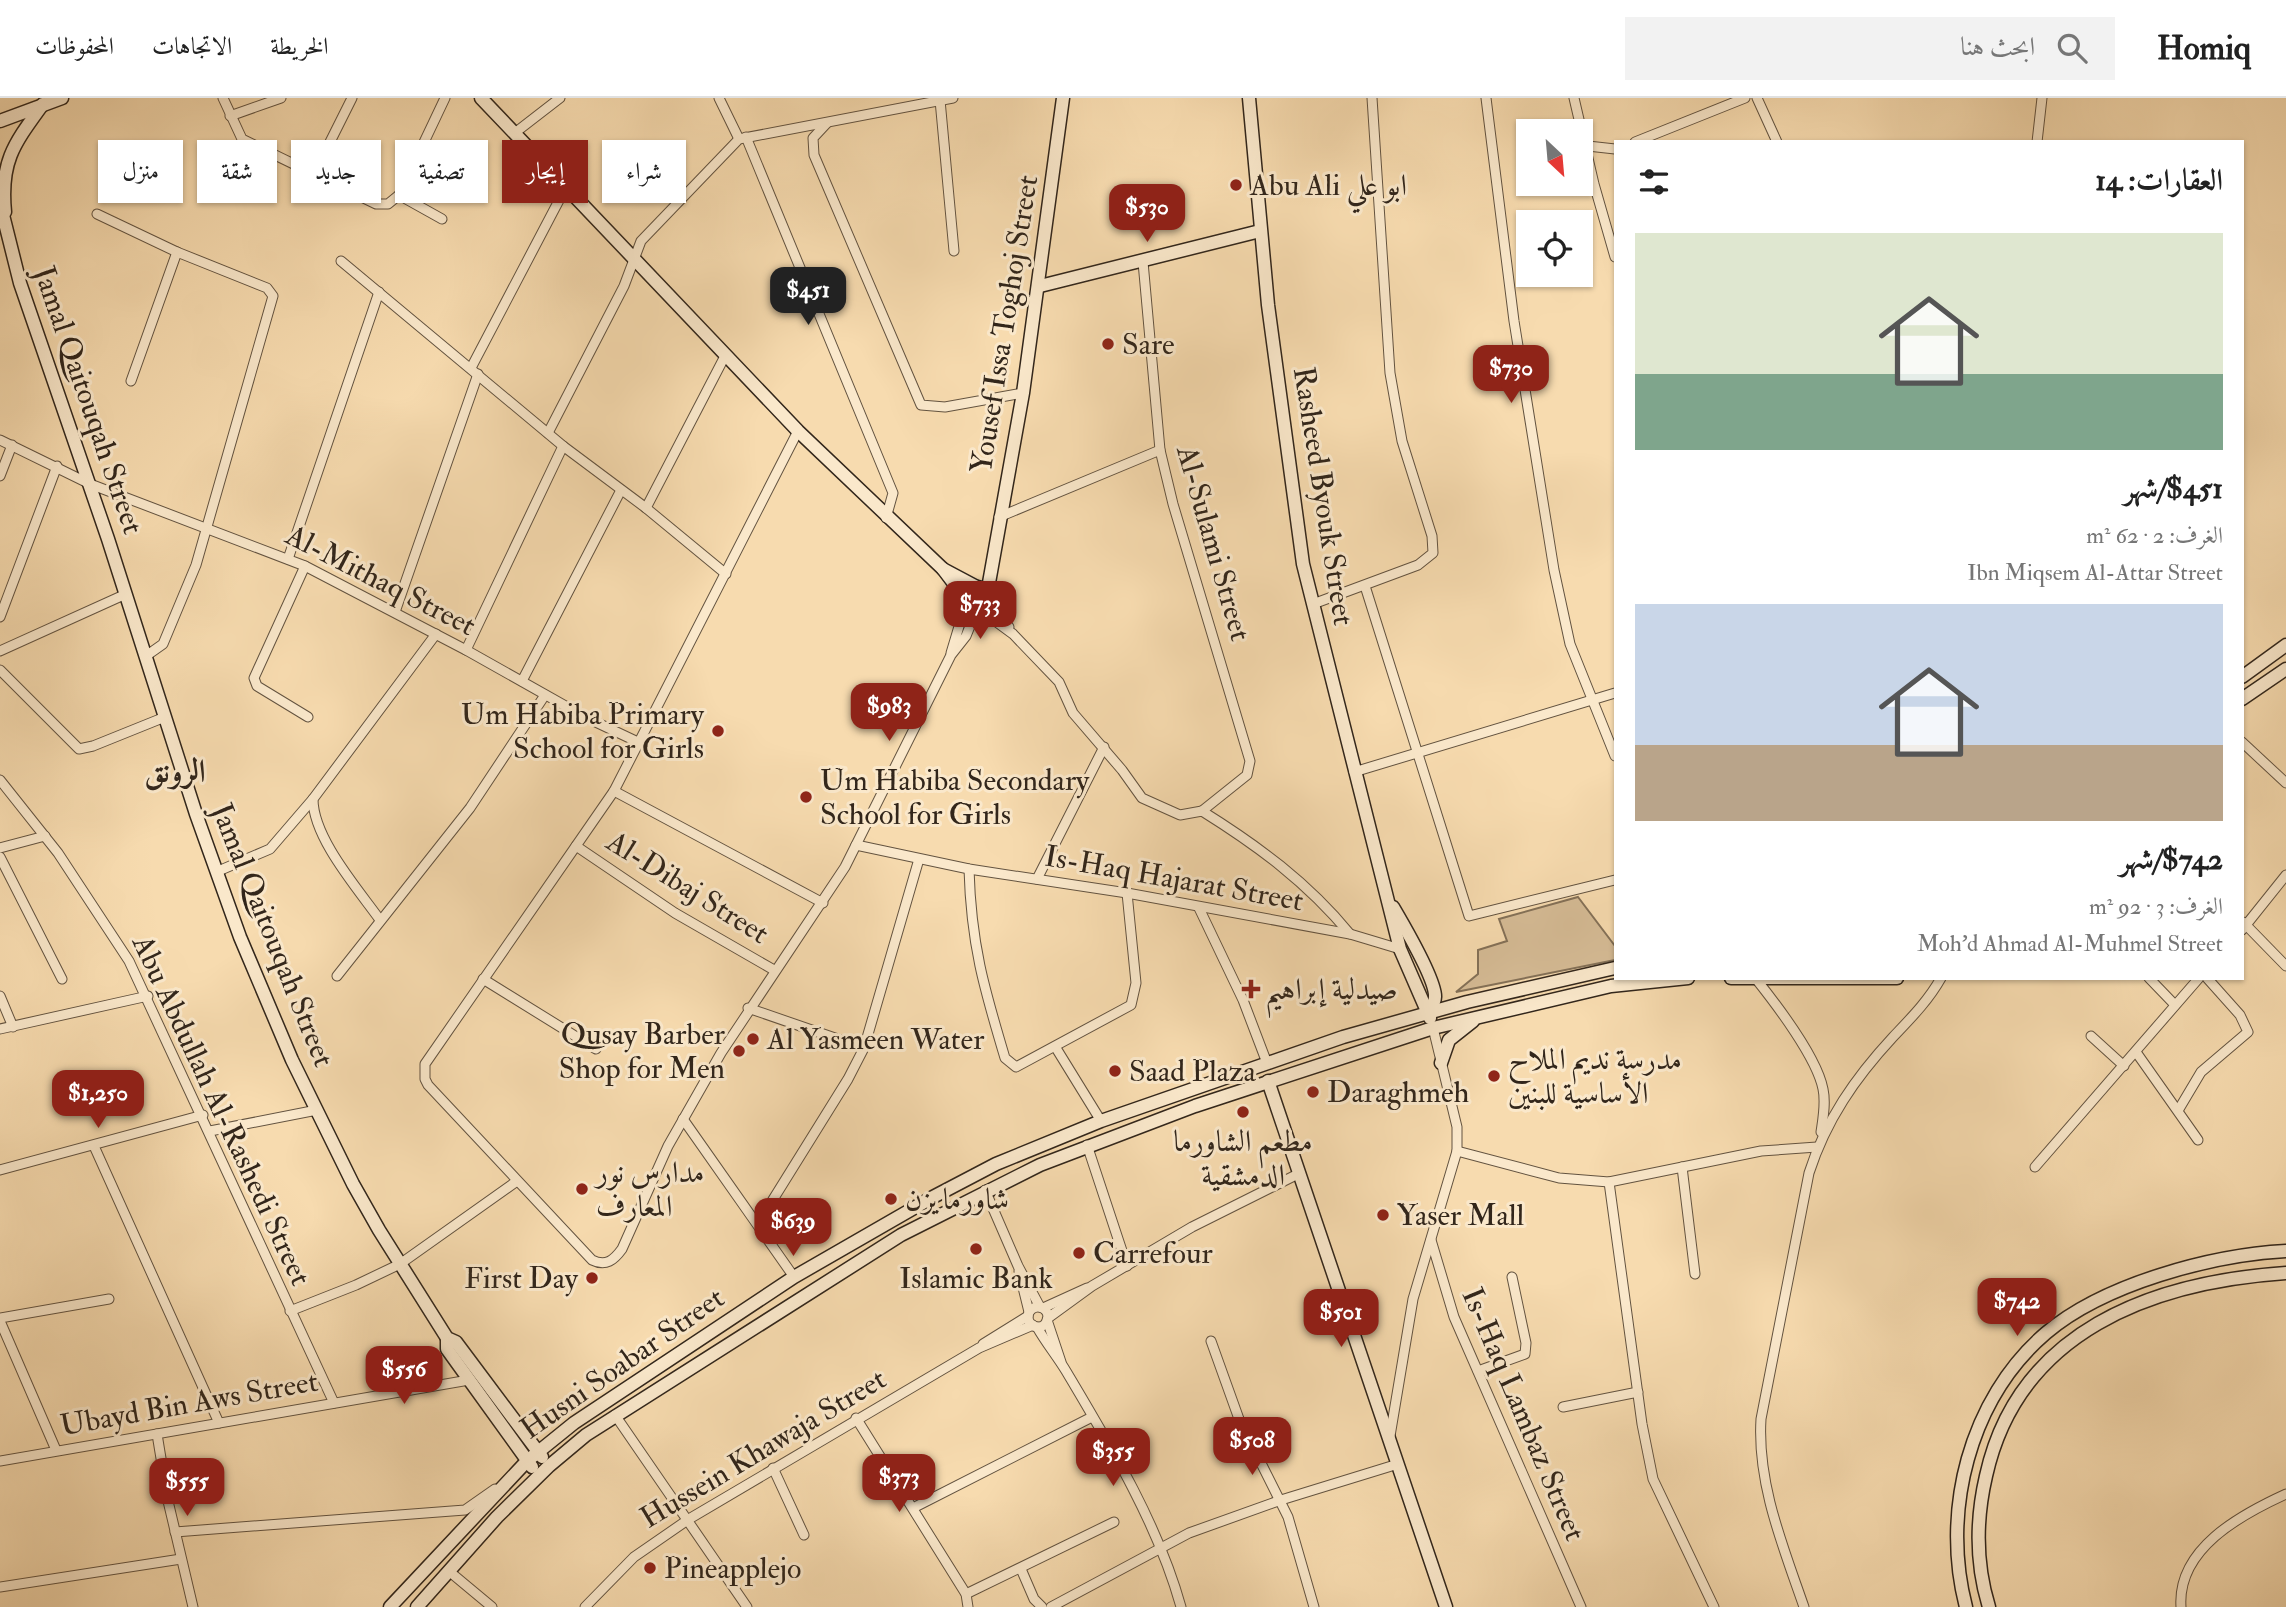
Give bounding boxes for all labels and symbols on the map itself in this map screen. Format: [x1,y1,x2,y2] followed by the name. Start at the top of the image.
[1516,119,1592,196] north arrow
[1249,167,1407,214] place label: Abu Ali ابو علي
[963,172,1046,476] street label: Yousef Issa Toghoj Street
[1228,177,1244,193] marker: Abu Ali ابو علي
[1106,184,1188,244] pin: $530
[25,260,152,539] street label: Jamal Qaitouqah Street
[767,268,849,327] pin: $451
[1122,326,1175,363] place label: Sare
[1100,336,1116,352] marker: Sare
[1470,345,1552,405] pin: $730
[1285,364,1362,628] street label: Rasheed Byouk Street
[1168,440,1259,645] street label: Al-Sulami Street
[279,516,482,644] street label: Al-Mithaq Street
[939,582,1021,641] pin: $733
[848,684,930,743] pin: $983
[461,696,705,767] place label: Um Habiba Primary School for Girls
[710,723,726,739] marker: Um Habiba Primary School for Girls
[144,752,206,792] district label: الرونق
[820,762,1090,833] place label: Um Habiba Secondary School for Girls
[798,789,814,805] marker: Um Habiba Secondary School for Girls
[202,797,342,1072] street label: Jamal Qaitouqah Street
[599,822,776,952] street label: Al-Dibaj Street
[1042,838,1306,920] street label: Is-Haq Hajarat Street
[124,928,319,1292] street label: Abu Abdullah Al-Rashedi Street
[1265,971,1398,1018] place label: صيدلية إبراهيم
[1243,981,1259,997] marker: صيدلية إبراهيم
[559,1016,725,1087] place label: Qusay Barber Shop for Men
[766,1021,984,1058] place label: Al Yasmeen Water
[745,1031,761,1047] marker: Al Yasmeen Water
[1508,1041,1682,1112] place label: مدرسة نديم الملاح الأساسية للبنين
[731,1043,747,1059] marker: Qusay Barber Shop for Men
[1129,1053,1257,1090] place label: Saad Plaza
[1107,1063,1123,1079] marker: Saad Plaza
[1486,1068,1502,1084] marker: مدرسة نديم الملاح الأساسية للبنين
[41,1070,155,1130] pin: $1,250
[1327,1074,1469,1111] place label: Daraghmeh
[1305,1084,1321,1100] marker: Daraghmeh
[1235,1104,1251,1120] marker: مطعم الشاورما الدمشقية
[1173,1123,1313,1194] place label: مطعم الشاورما الدمشقية
[593,1154,704,1225] place label: مدارس نور المعارف
[574,1181,590,1197] marker: مدارس نور المعارف
[905,1181,1009,1218] place label: شاورما يزن
[883,1191,899,1207] marker: شاورما يزن
[1397,1197,1524,1234] place label: Yaser Mall
[752,1198,834,1258] pin: $639
[1375,1207,1391,1223] marker: Yaser Mall
[1093,1235,1213,1272] place label: Carrefour
[968,1241,984,1257] marker: Islamic Bank
[1071,1245,1087,1261] marker: Carrefour
[464,1260,579,1297] place label: First Day
[899,1260,1053,1297] place label: Islamic Bank
[584,1270,600,1286] marker: First Day
[1976,1278,2058,1338] pin: $742
[513,1279,731,1447] street label: Husni Soabar Street
[1453,1282,1594,1547] street label: Is-Haq Lambaz Street
[1300,1290,1382,1349] pin: $501
[363,1346,445,1406] pin: $556
[634,1360,893,1536] street label: Hussein Khawaja Street
[57,1363,321,1444] street label: Ubayd Bin Aws Street
[1211,1418,1293,1477] pin: $508
[1072,1428,1154,1488] pin: $355
[858,1454,940,1514] pin: $373
[146,1458,228,1518] pin: $555
[664,1550,801,1587] place label: Pineapplejo
[642,1560,658,1576] marker: Pineapplejo

